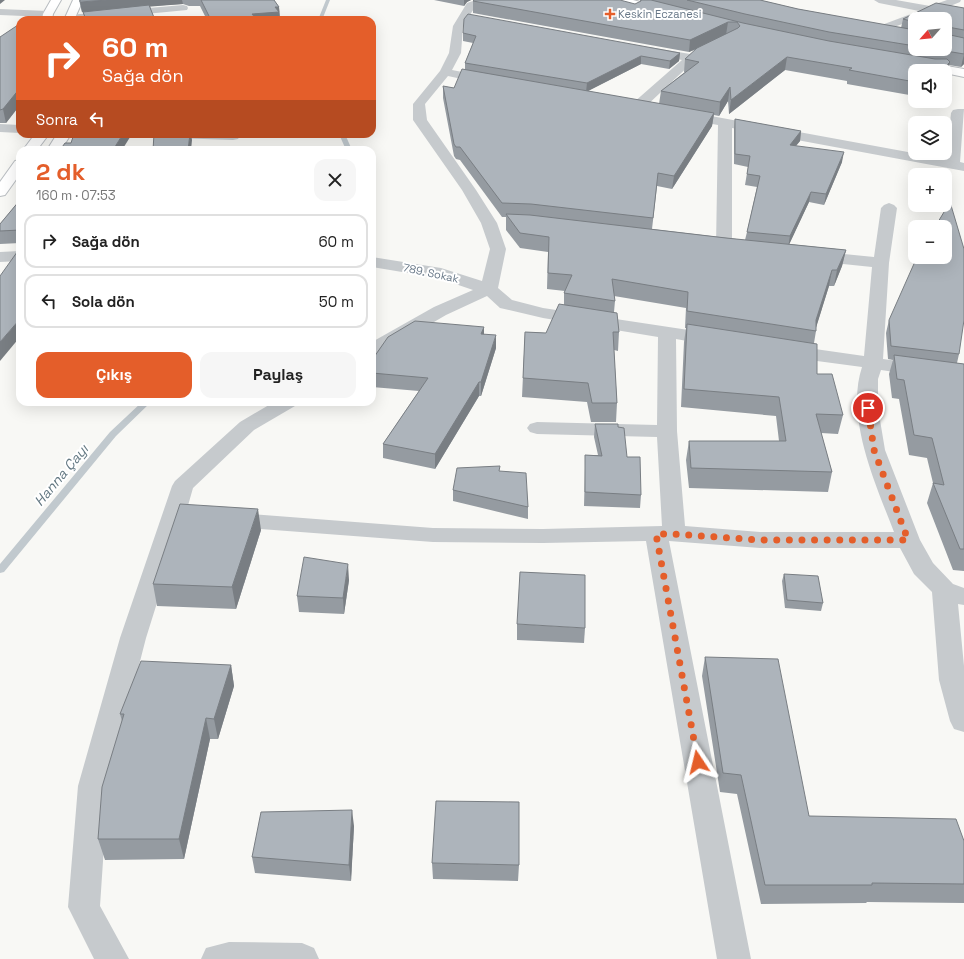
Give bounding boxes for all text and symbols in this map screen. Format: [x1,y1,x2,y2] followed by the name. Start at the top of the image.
[618,7,702,21] place label: Keskin Eczanesi
[605,9,615,19] marker: Keskin Eczanesi
[908,12,952,56] north arrow
[908,12,952,264] map controls
[102,29,168,65] text: 60 m
[36,32,88,84] icon: right
[102,64,183,87] text: Sağa dön
[908,64,952,108] button: sound
[86,108,108,130] icon: left
[36,110,78,129] text: Sonra
[908,116,952,160] button: layers
[36,156,85,187] text: 2 dk
[314,159,356,201] button: close
[908,168,952,212] button: +
[36,187,116,204] text: 160 m · 07:53
[908,220,952,264] button: −
[38,230,60,252] icon: right
[72,232,140,251] text: Sağa dön
[318,232,354,251] text: 60 m
[402,260,460,286] street label: 789. Sokak
[38,290,60,312] icon: left
[72,292,135,311] text: Sola dön
[319,292,354,311] text: 50 m
[36,352,192,398] button: Çıkış
[200,352,356,398] button: Paylaş
[851,391,885,425] pin
[857,397,879,419] icon: arrive
[30,440,92,509] water label: Hanna Çayı
[677,741,719,783] position arrow

